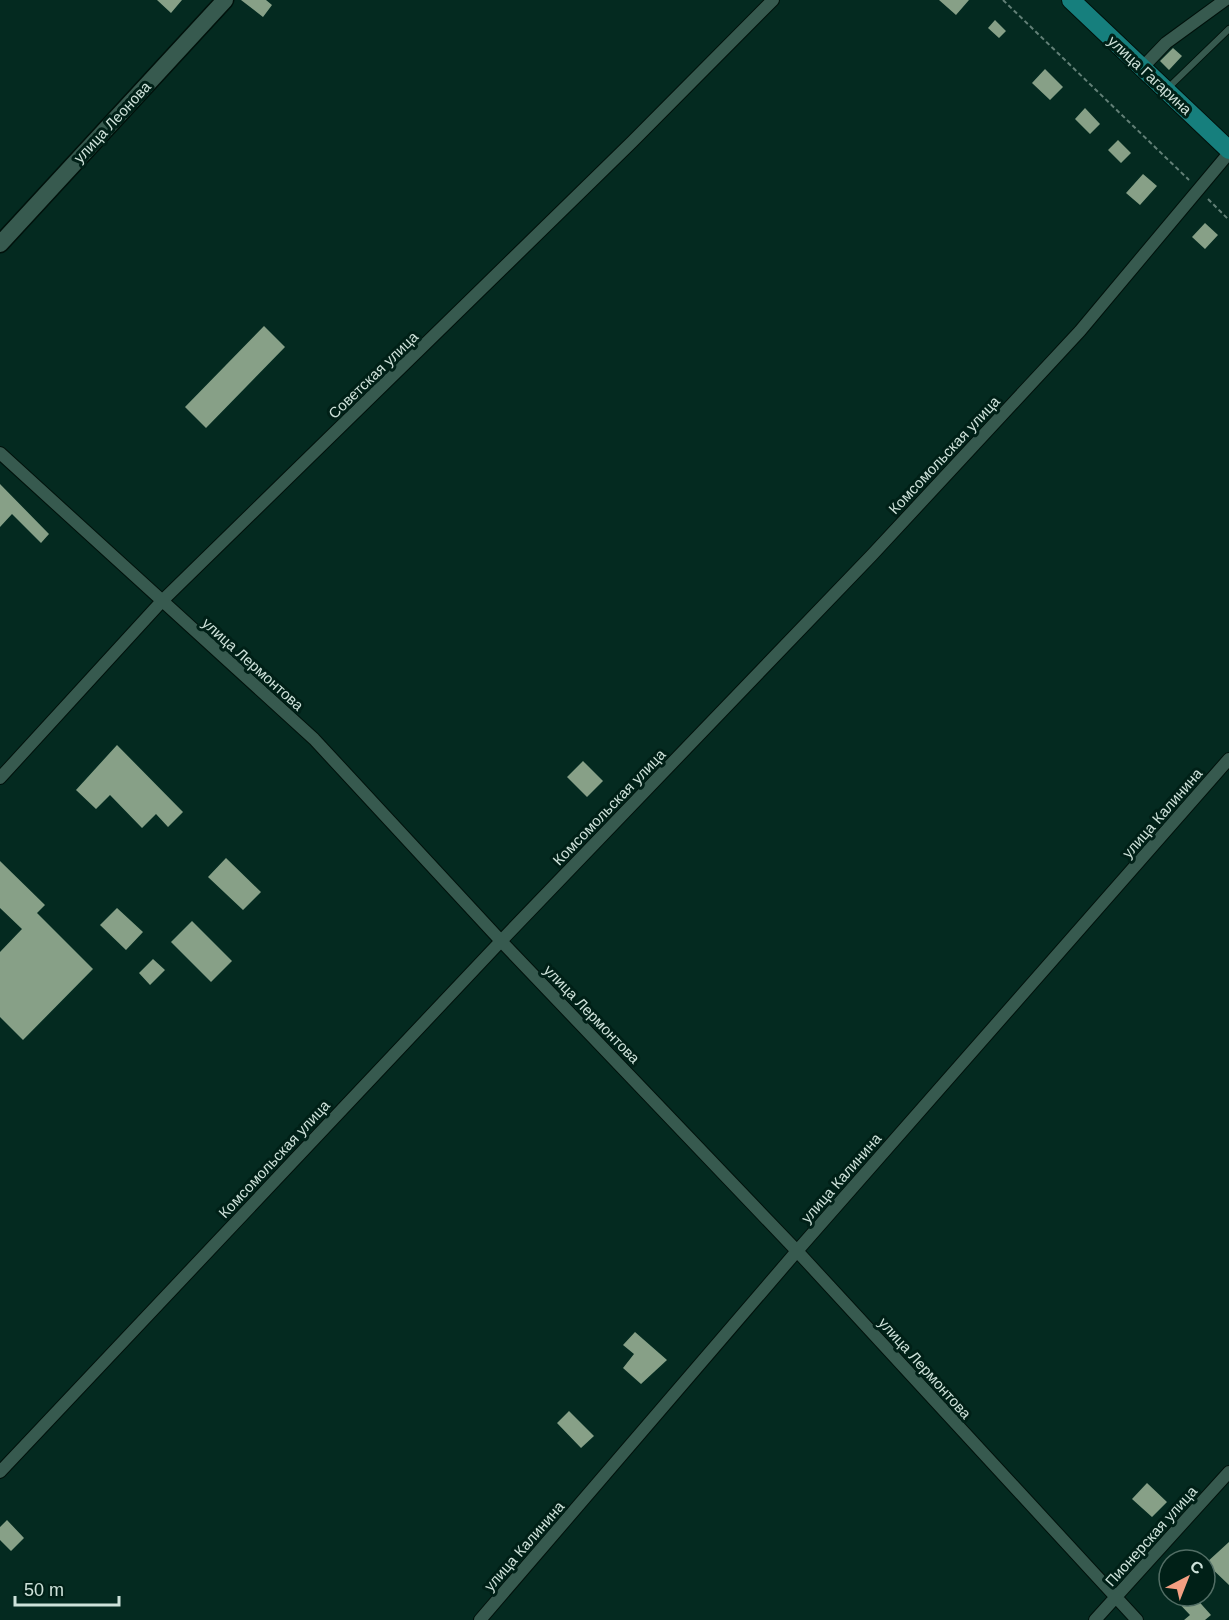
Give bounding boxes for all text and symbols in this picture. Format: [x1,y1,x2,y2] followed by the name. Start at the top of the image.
[1105,32,1196,118] street label: улица Гагарина
[70,77,154,166] street label: улица Леонова
[325,328,422,422] street label: Советская улица
[885,392,1003,517] street label: Комсомольская улица
[199,614,307,714] street label: улица Лермонтова
[549,745,669,868] street label: Комсомольская улица
[1119,764,1206,861] street label: улица Калинина
[541,961,644,1067] street label: улица Лермонтова
[215,1096,333,1221] street label: Комсомольская улица
[798,1129,885,1226] street label: улица Калинина
[875,1314,975,1422] street label: улица Лермонтова
[1102,1482,1201,1590] street label: Пионерская улица
[481,1497,568,1594] street label: улица Калинина
[1157,1548,1217,1608] north arrow
[1187,1557,1207,1578] text: С
[15,1569,118,1607] scale bar
[24,1580,64,1600] text: 50 m

